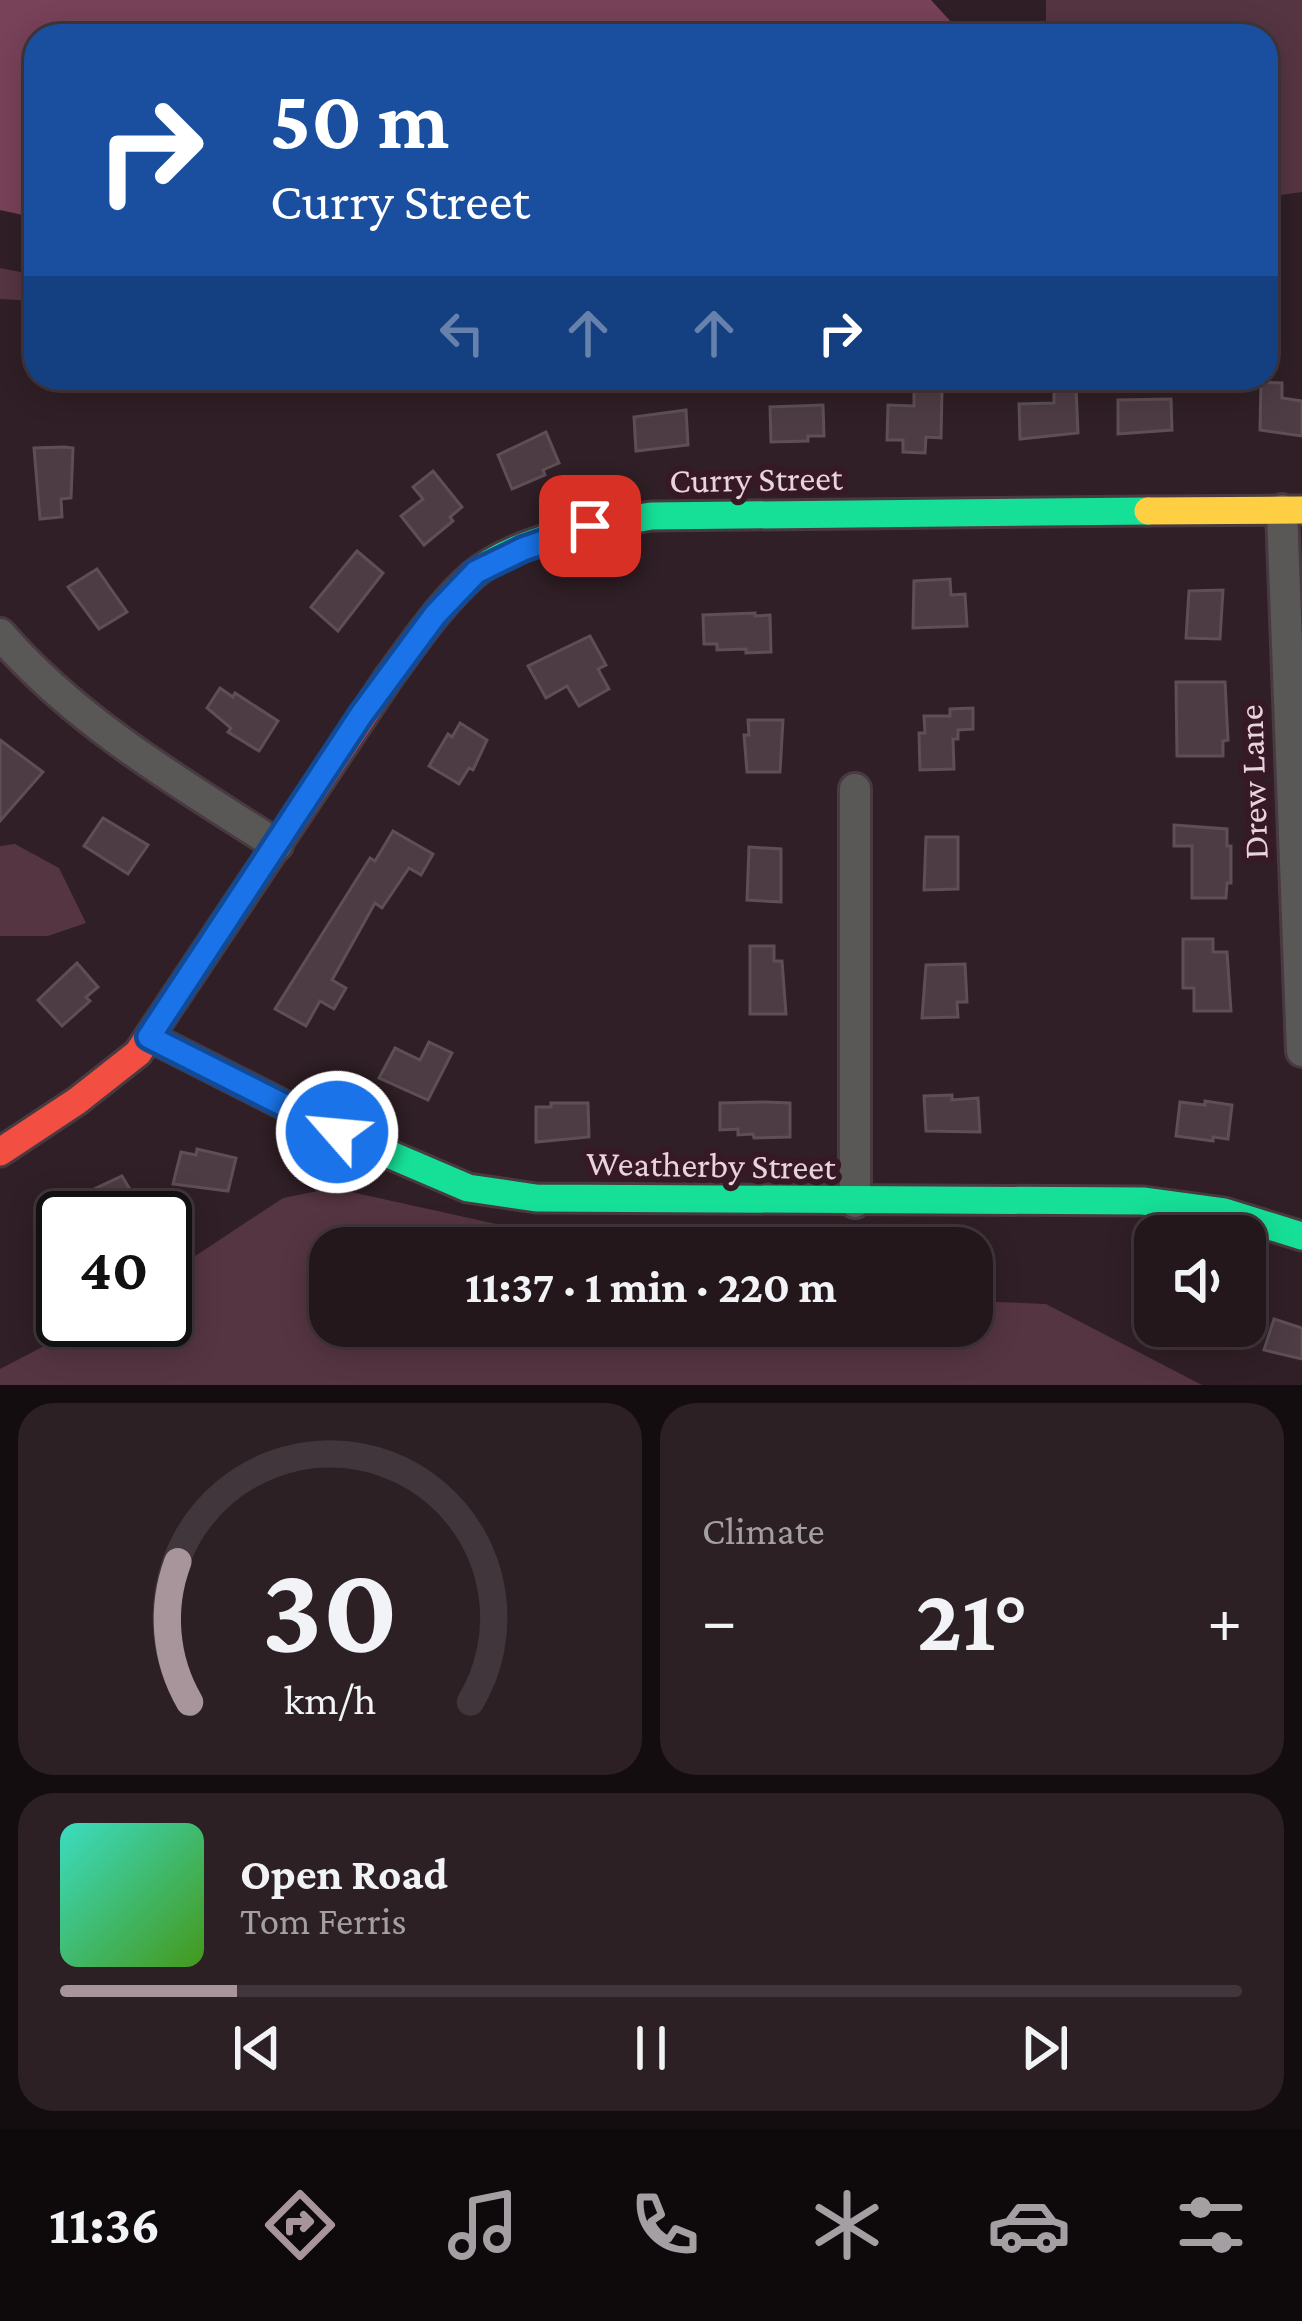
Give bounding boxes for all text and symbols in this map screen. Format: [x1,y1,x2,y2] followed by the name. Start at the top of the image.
[72,72,228,228] icon: right
[270,73,449,166] text: 50 m
[270,171,530,231] text: Curry Street
[429,300,495,366] icon: left
[555,300,621,366] icon: ahead
[681,300,747,366] icon: ahead
[807,300,873,366] icon: right
[669,457,844,501] street label: Curry Street
[539,475,641,577] pin
[557,493,623,559] icon: arrive
[1230,704,1276,860] street label: Drew Lane
[274,1069,400,1195] position arrow
[586,1143,837,1187] street label: Weatherby Street
[36,1191,192,1347] speed limit sign: 40
[1134,1215,1266,1347] map controls
[1134,1215,1266,1347] button: sound
[465,1262,837,1312] text: 11:37 · 1 min · 220 m
[702,1509,825,1552] text: Climate
[262,1539,398,1678] text: 30
[916,1569,1028,1669] text: 21°
[702,1583,737,1656] text: −
[1207,1583,1242,1656] text: +
[284,1676,376,1723] text: km/h
[240,1849,448,1899] text: Open Road
[240,1899,406,1942] text: Tom Ferris
[224,2015,290,2081] icon: previous
[618,2015,684,2081] icon: pause
[1012,2015,1078,2081] icon: next
[258,2183,342,2267] icon: directions
[441,2183,525,2267] icon: music
[623,2183,707,2267] icon: phone
[805,2183,889,2267] icon: climate
[987,2183,1071,2267] icon: car
[1169,2183,1253,2267] icon: filters
[49,2195,160,2255] text: 11:36

